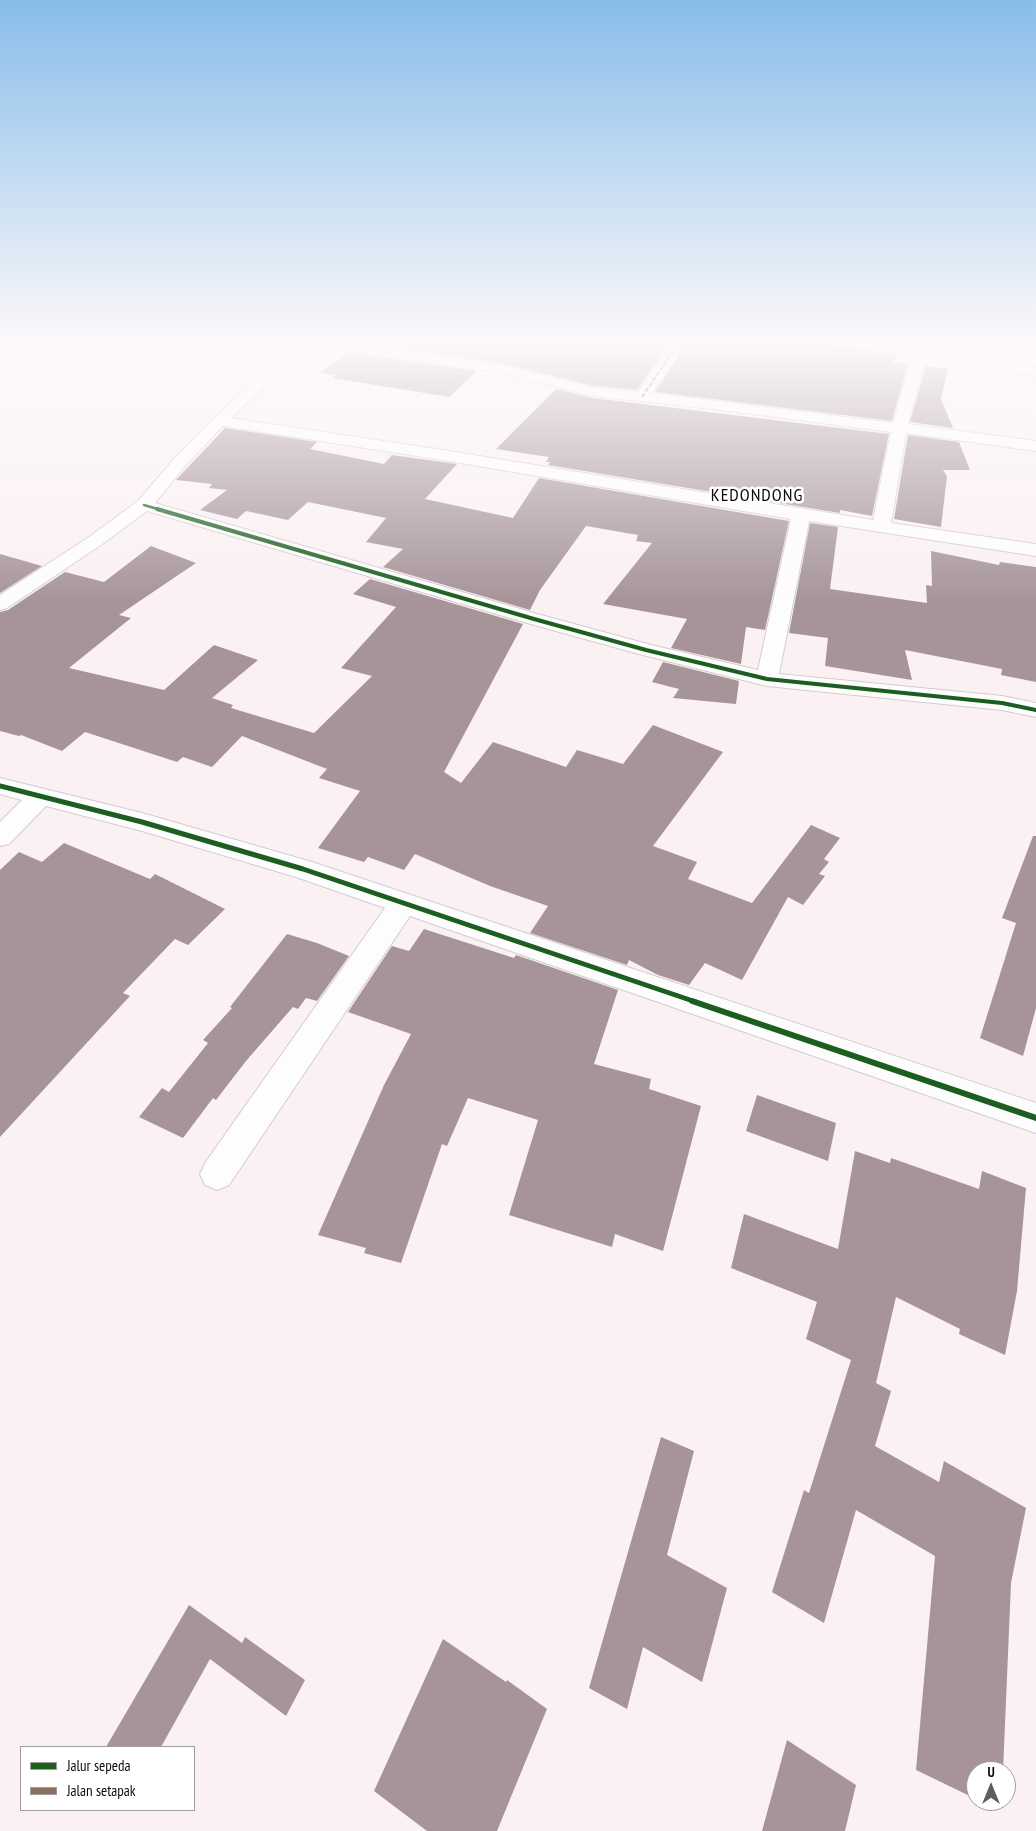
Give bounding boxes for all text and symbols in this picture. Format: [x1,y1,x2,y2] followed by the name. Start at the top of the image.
[710,485,804,507] district label: KEDONDONG
[20,1746,195,1811] legend
[67,1756,130,1775] text: Jalur sepeda
[966,1761,1016,1811] north arrow
[987,1763,995,1781] text: U
[67,1781,136,1800] text: Jalan setapak

